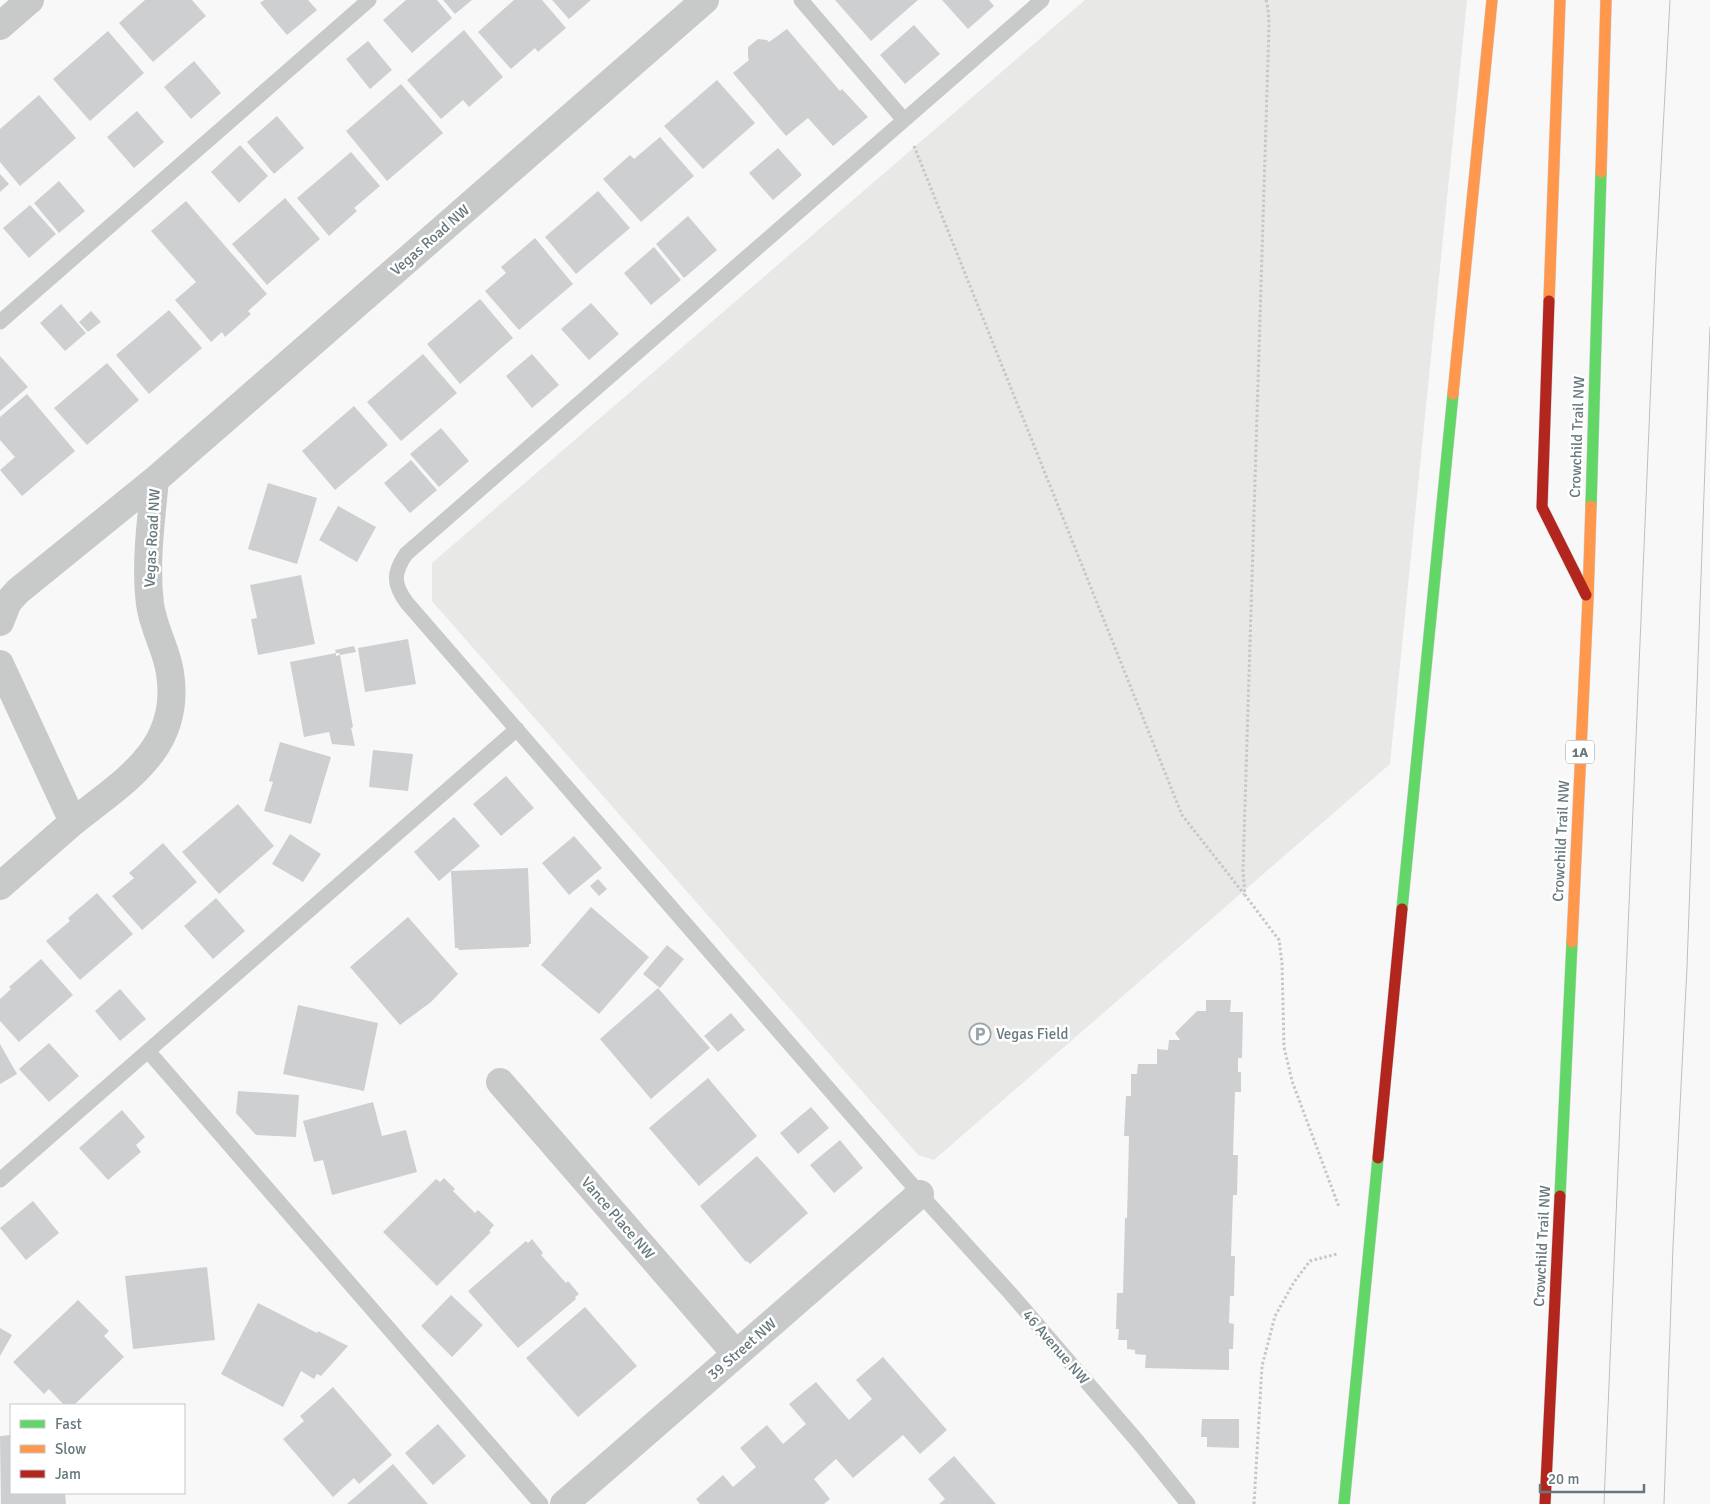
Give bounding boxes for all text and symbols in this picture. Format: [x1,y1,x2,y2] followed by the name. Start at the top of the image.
[387,201,473,279] street label: Vegas Road NW
[1566,376,1588,498] street label: Crowchild Trail NW
[140,488,164,588] street label: Vegas Road NW
[1566,740,1594,764] road number: 1A
[1549,779,1573,902] street label: Crowchild Trail NW
[968,1022,992,1046] parking icon: Vegas Field
[996,1025,1068,1043] place label: Vegas Field
[577,1173,659,1263] street label: Vance Place NW
[1530,1184,1554,1307] street label: Crowchild Trail NW
[1019,1306,1093,1388] street label: 46 Avenue NW
[704,1314,780,1384] street label: 39 Street NW
[10,1404,185,1494] legend
[55,1415,82,1433] text: Fast
[55,1440,86,1458] text: Slow
[1540,1462,1644,1494] scale bar
[55,1465,81,1483] text: Jam
[1548,1470,1579,1488] text: 20 m

